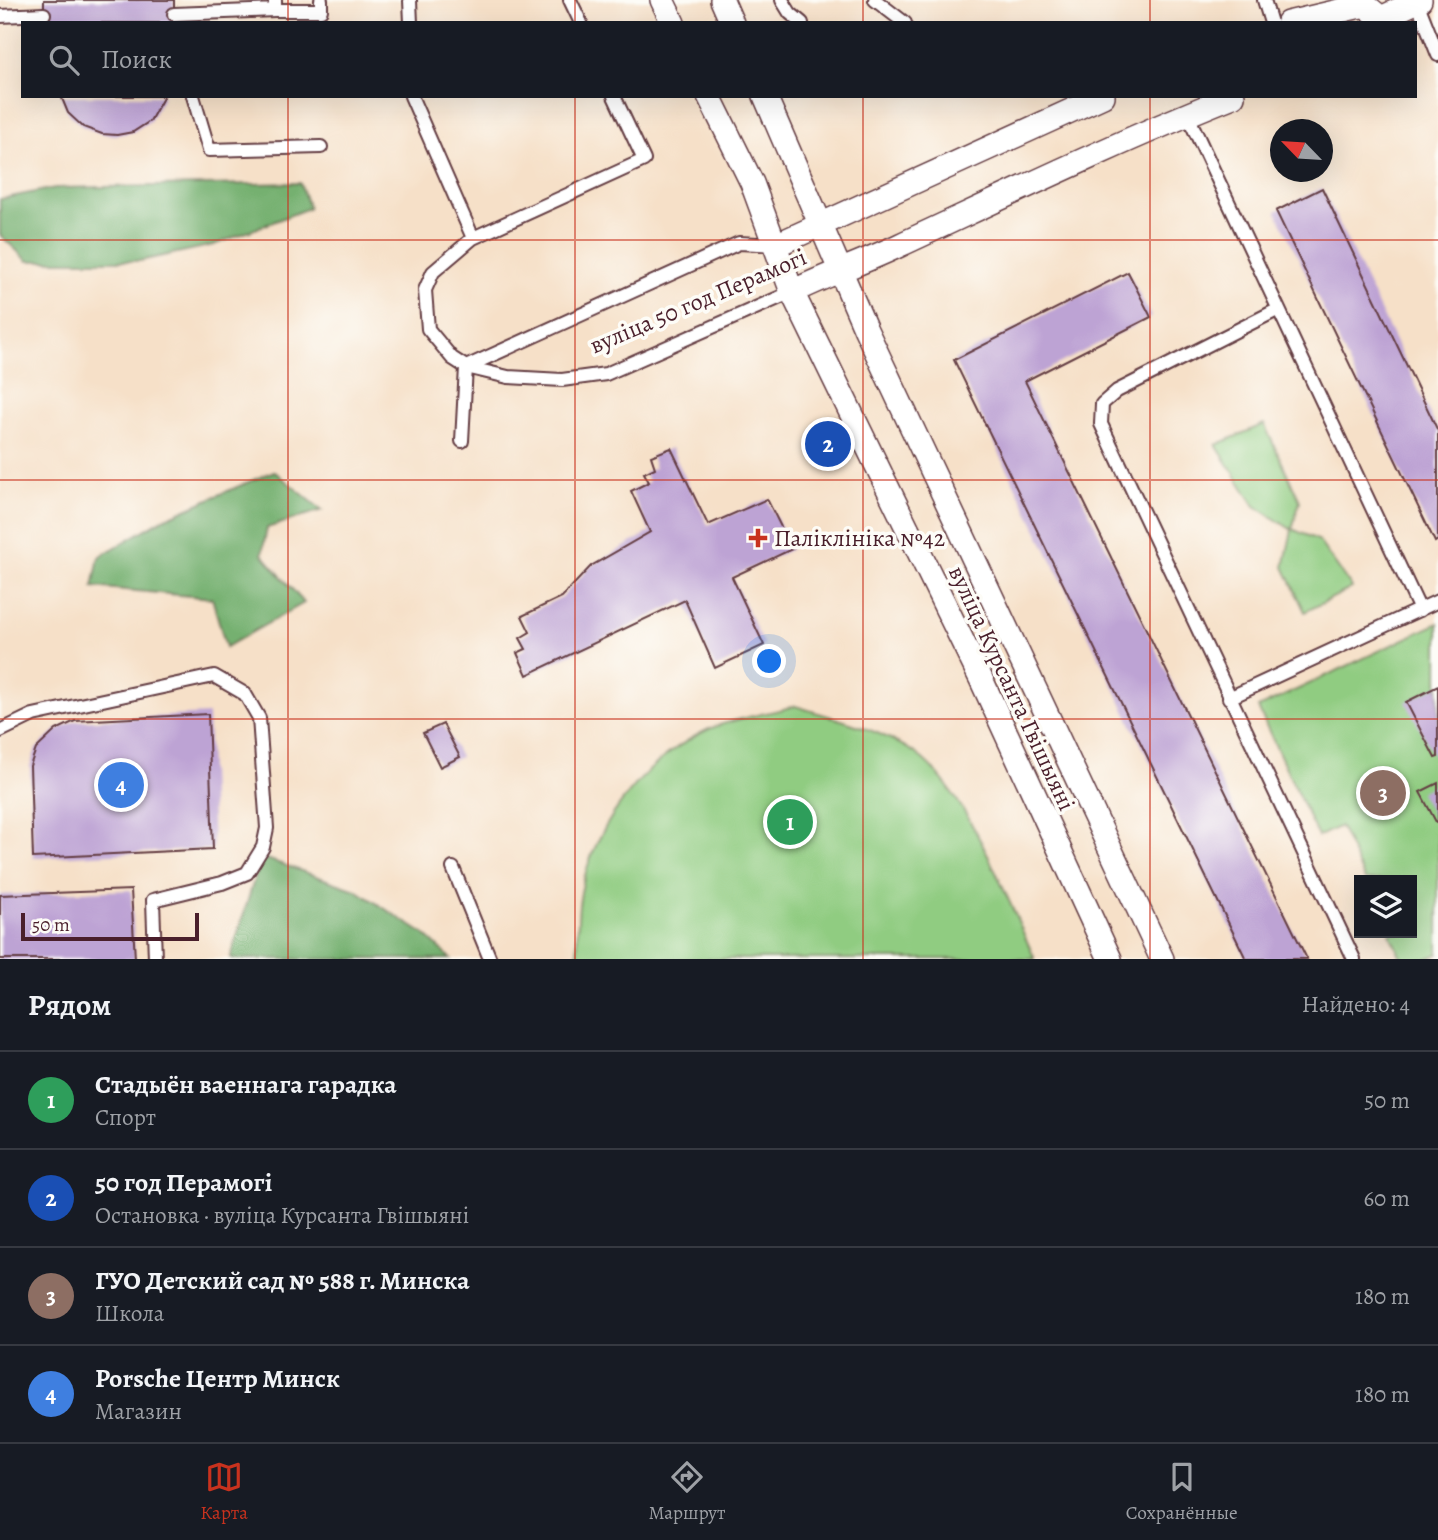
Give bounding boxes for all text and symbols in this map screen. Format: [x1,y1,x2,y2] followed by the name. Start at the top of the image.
[21,21,1417,98] search box
[45,41,83,79] icon: search
[101,42,172,77] text: Поиск
[1270,119,1333,182] north arrow
[585,241,811,361] street label: вуліца 50 год Перамогі
[805,418,851,470] pin: 2
[774,522,945,554] place label: Паліклініка №42
[748,528,768,548] marker: Паліклініка №42
[941,560,1083,816] street label: вуліца Курсанта Гвішыяні
[752,644,786,678] your location
[98,759,144,811] pin: 4
[1360,767,1406,819] pin: 3
[767,796,813,848] pin: 1
[1354,875,1417,938] map controls
[1354,875,1417,938] button: layers
[21,910,200,942] scale bar
[32,912,70,938] text: 50 m
[28,985,111,1025] text: Рядом
[1302,989,1410,1020] text: Найдено: 4
[95,1067,397,1102] text: Стадыён ваеннага гарадка
[47,1085,55,1116] text: 1
[1364,1085,1410,1116] text: 50 m
[95,1102,156,1133] text: Спорт
[95,1165,272,1200] text: 50 год Перамогі
[45,1183,57,1214] text: 2
[1363,1183,1410,1214] text: 60 m
[95,1200,469,1231] text: Остановка · вуліца Курсанта Гвішыяні
[95,1263,470,1298] text: ГУО Детский сад № 588 г. Минска
[46,1281,56,1312] text: 3
[1355,1281,1410,1312] text: 180 m
[95,1298,164,1329] text: Школа
[95,1361,340,1396] text: Porsche Центр Минск
[46,1379,56,1410] text: 4
[1355,1379,1410,1410] text: 180 m
[95,1396,182,1427] text: Магазин
[200,1458,248,1526] tab: Карта
[648,1458,725,1526] tab: Маршрут
[1126,1458,1238,1526] tab: Сохранённые

